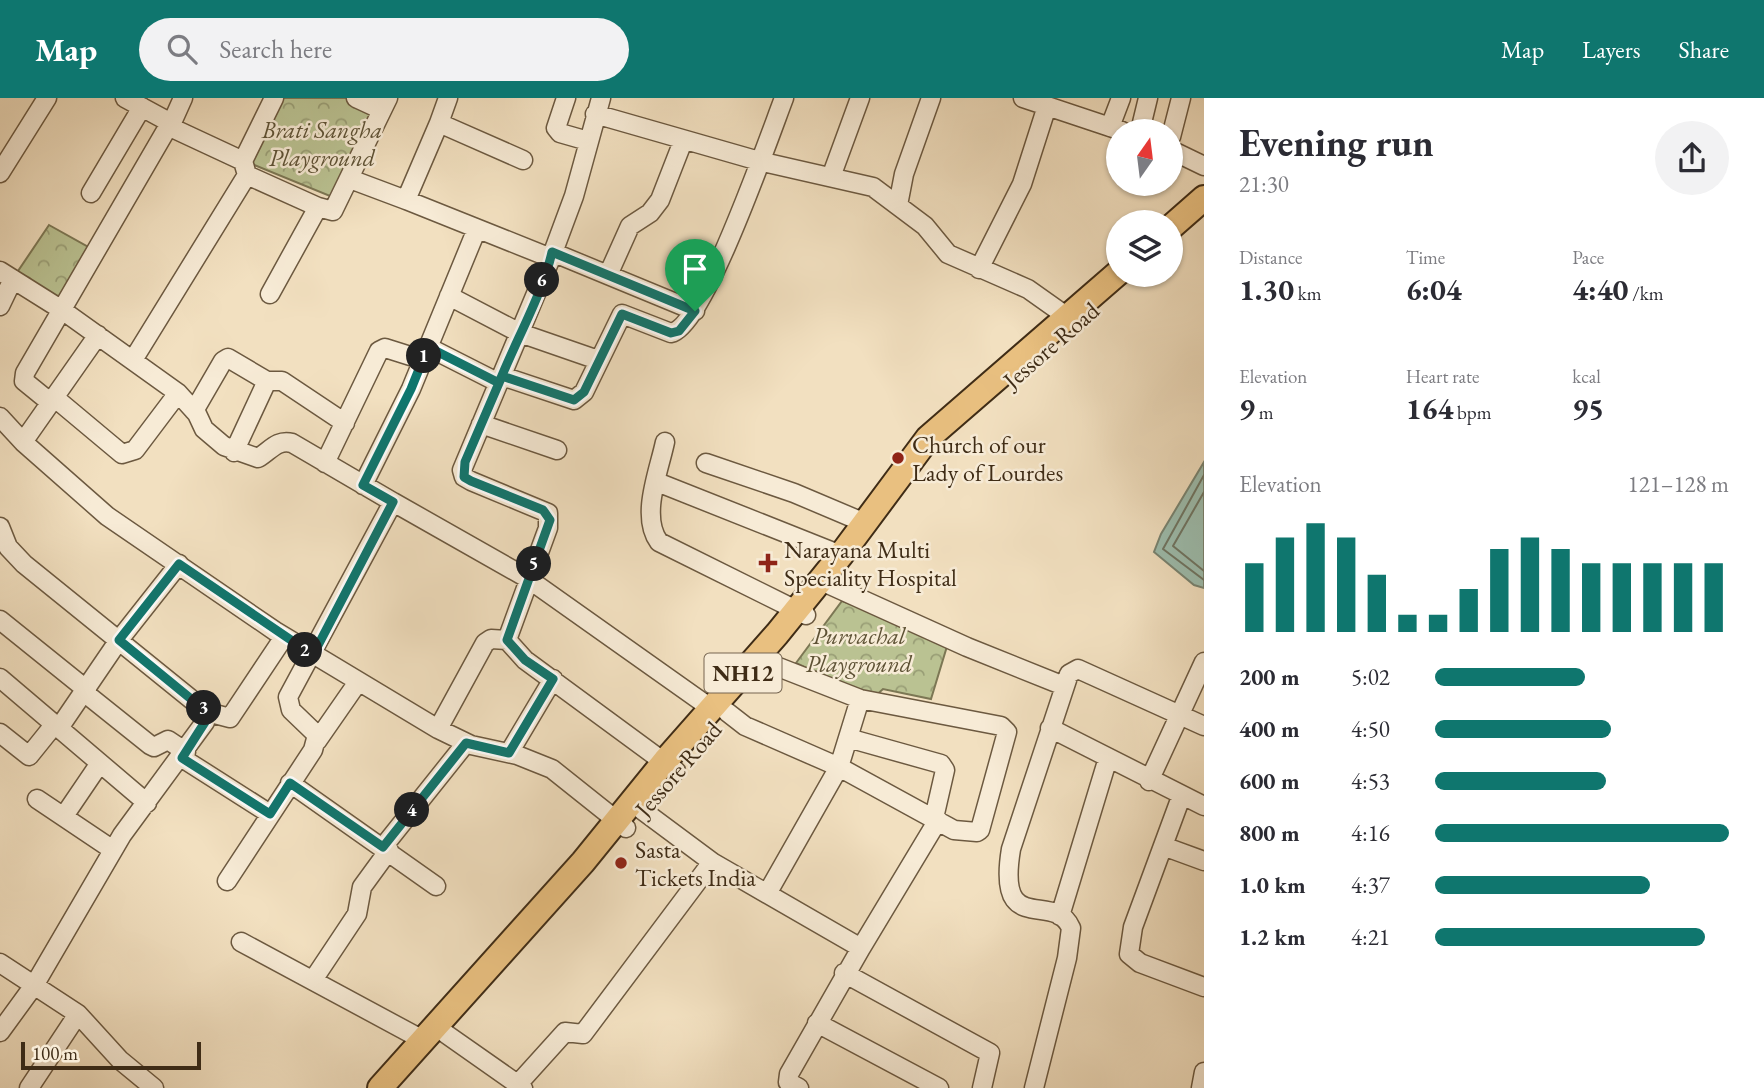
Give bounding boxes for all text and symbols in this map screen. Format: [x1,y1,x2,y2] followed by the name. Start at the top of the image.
[139,18,629,81] search box
[35,28,97,71] text: Map
[163,30,201,68] icon: search
[219,32,332,66] text: Search here
[1501,34,1544,65] text: Map
[1582,34,1641,65] text: Layers
[1679,34,1729,65] text: Share
[261,114,382,173] park label: Brati Sangha Playground
[1239,118,1434,167] text: Evening run
[1106,119,1183,196] north arrow
[1106,119,1183,287] map controls
[1655,121,1729,195] button: share
[1239,169,1289,199] text: 21:30
[1106,210,1183,287] button: layers
[665,239,725,311] pin
[1239,245,1302,270] text: Distance
[1406,245,1445,270] text: Time
[1572,245,1604,270] text: Pace
[676,250,714,288] icon: arrive
[524,262,560,298] pin: 6
[536,267,547,292] text: 6
[1239,270,1294,309] text: 1.30
[1406,270,1462,309] text: 6:04
[1572,270,1628,309] text: 4:40
[1294,281,1322,306] text: km
[1628,281,1663,306] text: /km
[995,294,1106,396] street label: Jessore Road
[406,338,442,374] pin: 1
[418,343,429,368] text: 1
[1239,364,1307,389] text: Elevation
[1406,364,1479,389] text: Heart rate
[1572,364,1601,389] text: kcal
[1239,389,1255,428] text: 9
[1406,389,1453,428] text: 164
[1572,389,1604,428] text: 95
[1255,400,1273,425] text: m
[1453,400,1492,425] text: bpm
[912,429,1063,488] place label: Church of our Lady of Lourdes
[890,450,906,466] marker: Church of our Lady of Lourdes
[1239,469,1322,499] text: Elevation
[1628,469,1729,499] text: 121–128 m
[784,534,957,593] place label: Narayana Multi Speciality Hospital
[516,546,552,582] pin: 5
[528,551,539,576] text: 5
[758,553,778,573] marker: Narayana Multi Speciality Hospital
[806,620,913,679] park label: Purvachal Playground
[288,632,322,668] pin: 2
[299,637,310,662] text: 2
[704,653,782,692] road number: NH12
[1239,662,1300,692] text: 200 m
[1351,662,1390,692] text: 5:02
[186,690,222,726] pin: 3
[198,695,209,720] text: 3
[627,714,729,825] street label: Jessore Road
[1239,714,1300,744] text: 400 m
[1351,714,1390,744] text: 4:50
[1239,766,1300,796] text: 600 m
[1351,766,1390,796] text: 4:53
[394,792,430,828] pin: 4
[406,797,417,822] text: 4
[1239,818,1300,848] text: 800 m
[1351,818,1390,848] text: 4:16
[635,834,756,893] place label: Sasta Tickets India
[613,855,629,871] marker: Sasta Tickets India
[1239,870,1306,900] text: 1.0 km
[1351,870,1390,900] text: 4:37
[1239,922,1306,952] text: 1.2 km
[1351,922,1390,952] text: 4:21
[21,1039,201,1071] scale bar
[32,1041,78,1066] text: 100 m

